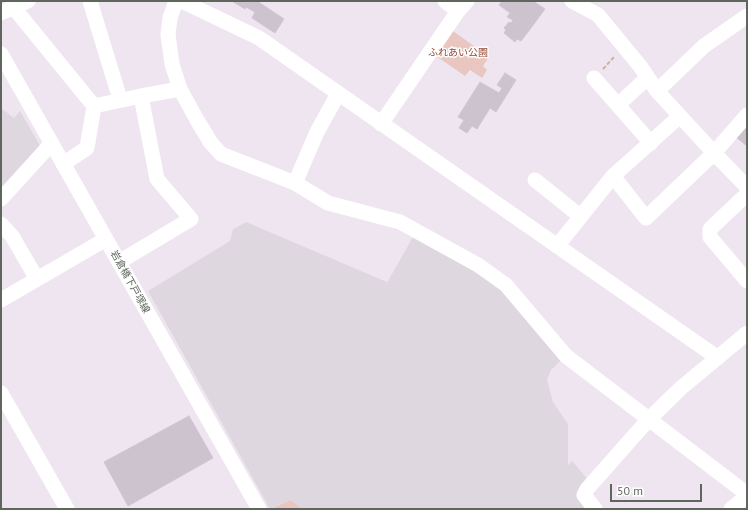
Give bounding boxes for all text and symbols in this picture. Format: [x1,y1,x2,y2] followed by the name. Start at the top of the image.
[428,47,488,59] park label: ふれあい公園
[108,248,152,316] street label: 岩倉橋下戸塚線
[612,476,704,502] scale bar
[617,483,643,498] text: 50 m

